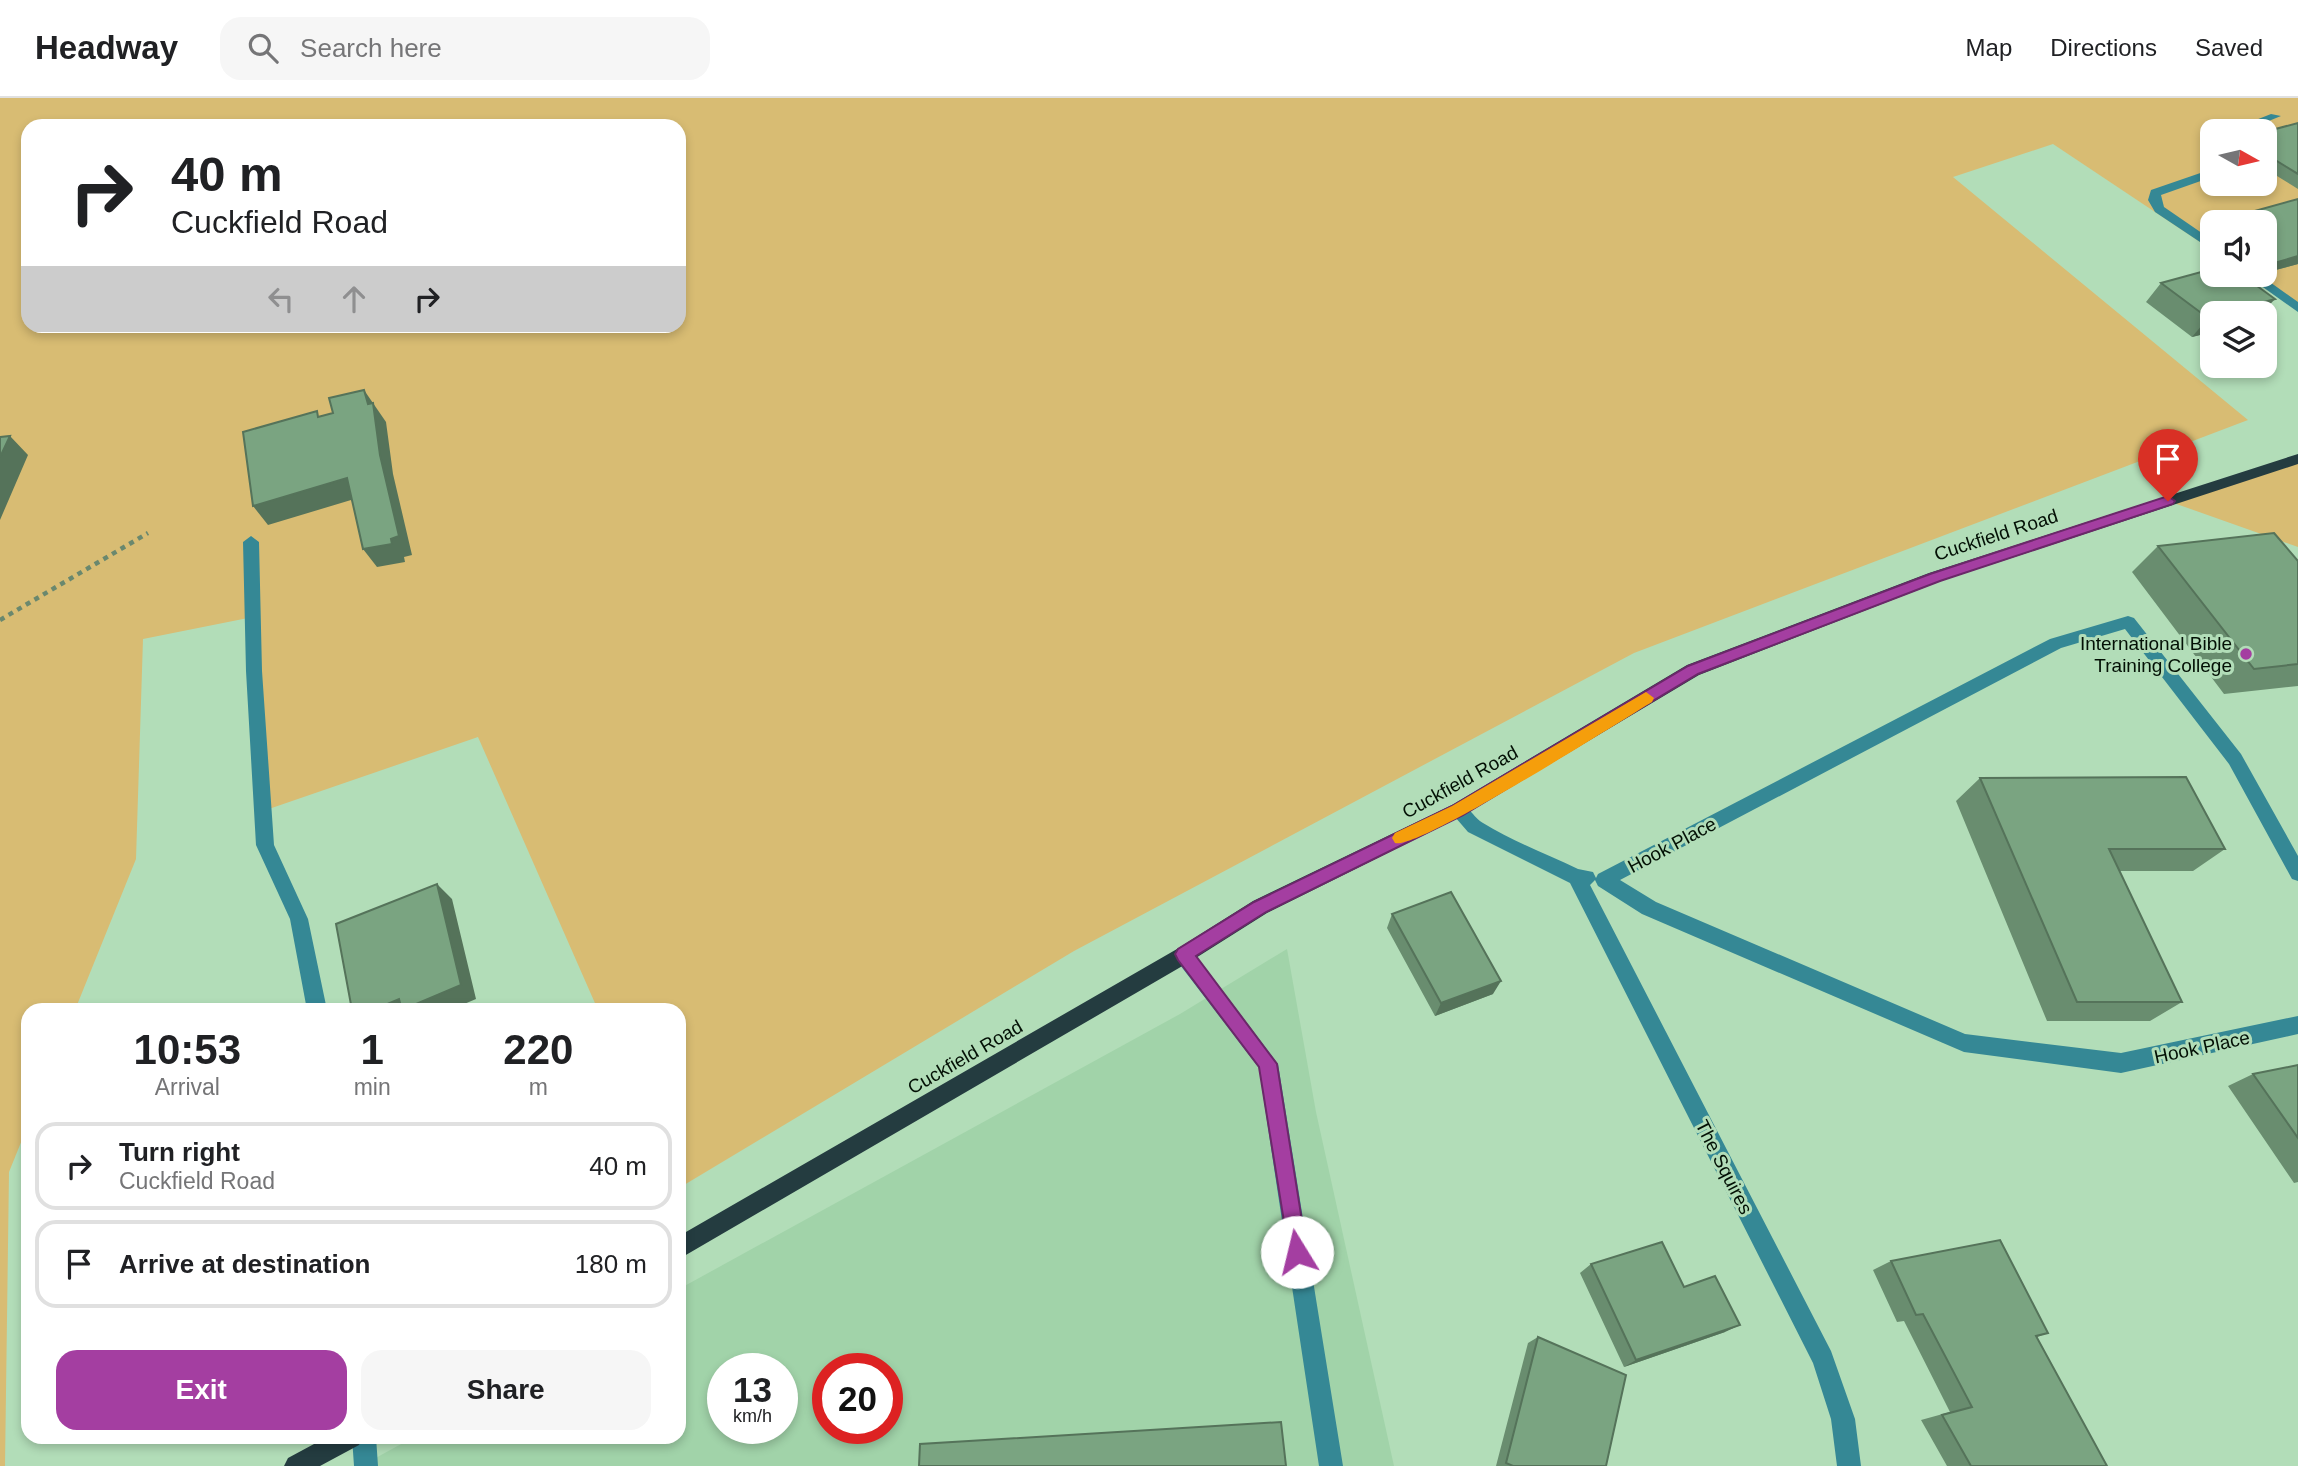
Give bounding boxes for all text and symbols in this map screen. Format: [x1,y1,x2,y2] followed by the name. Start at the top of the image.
[220,17,710,80] search box
[35,29,178,66] text: Headway
[244,29,282,67] icon: search
[300,33,442,63] text: Search here
[1966,34,2012,61] text: Map
[2050,34,2157,61] text: Directions
[2195,34,2263,61] text: Saved
[2200,119,2277,196] north arrow
[2200,119,2277,378] map controls
[56,147,147,238] icon: right
[171,147,283,201] text: 40 m
[171,204,388,240] text: Cuckfield Road
[2200,210,2277,287] button: sound
[262,280,300,318] icon: left
[335,280,373,318] icon: ahead
[408,280,446,318] icon: right
[2200,301,2277,378] button: layers
[2138,429,2198,501] pin
[2149,440,2187,478] icon: arrive
[1931,505,2061,565] street label: Cuckfield Road
[2080,633,2232,676] place label: International Bible Training College
[2238,646,2254,662] marker: International Bible Training College
[1399,742,1521,822] street label: Cuckfield Road
[1624,813,1720,877] street label: Hook Place
[904,1016,1026,1098] street label: Cuckfield Road
[134,1026,241,1073] text: 10:53
[360,1026,384,1073] text: 1
[503,1026,573,1073] text: 220
[2152,1027,2252,1067] street label: Hook Place
[155,1074,220,1100] text: Arrival
[354,1074,391,1100] text: min
[529,1074,548,1100] text: m
[1691,1117,1757,1217] street label: The Squires
[119,1137,240,1167] text: Turn right
[60,1147,98,1185] icon: right
[589,1151,647,1181] text: 40 m
[119,1168,275,1194] text: Cuckfield Road
[1260,1215,1334,1289] position arrow
[60,1245,98,1283] icon: arrive
[119,1249,370,1279] text: Arrive at destination
[575,1249,647,1279] text: 180 m
[56,1350,347,1430] button: Exit
[361,1350,651,1430] button: Share
[812,1353,903,1444] speed limit sign: 20
[733,1370,772,1409] text: 13
[733,1406,772,1426] text: km/h

